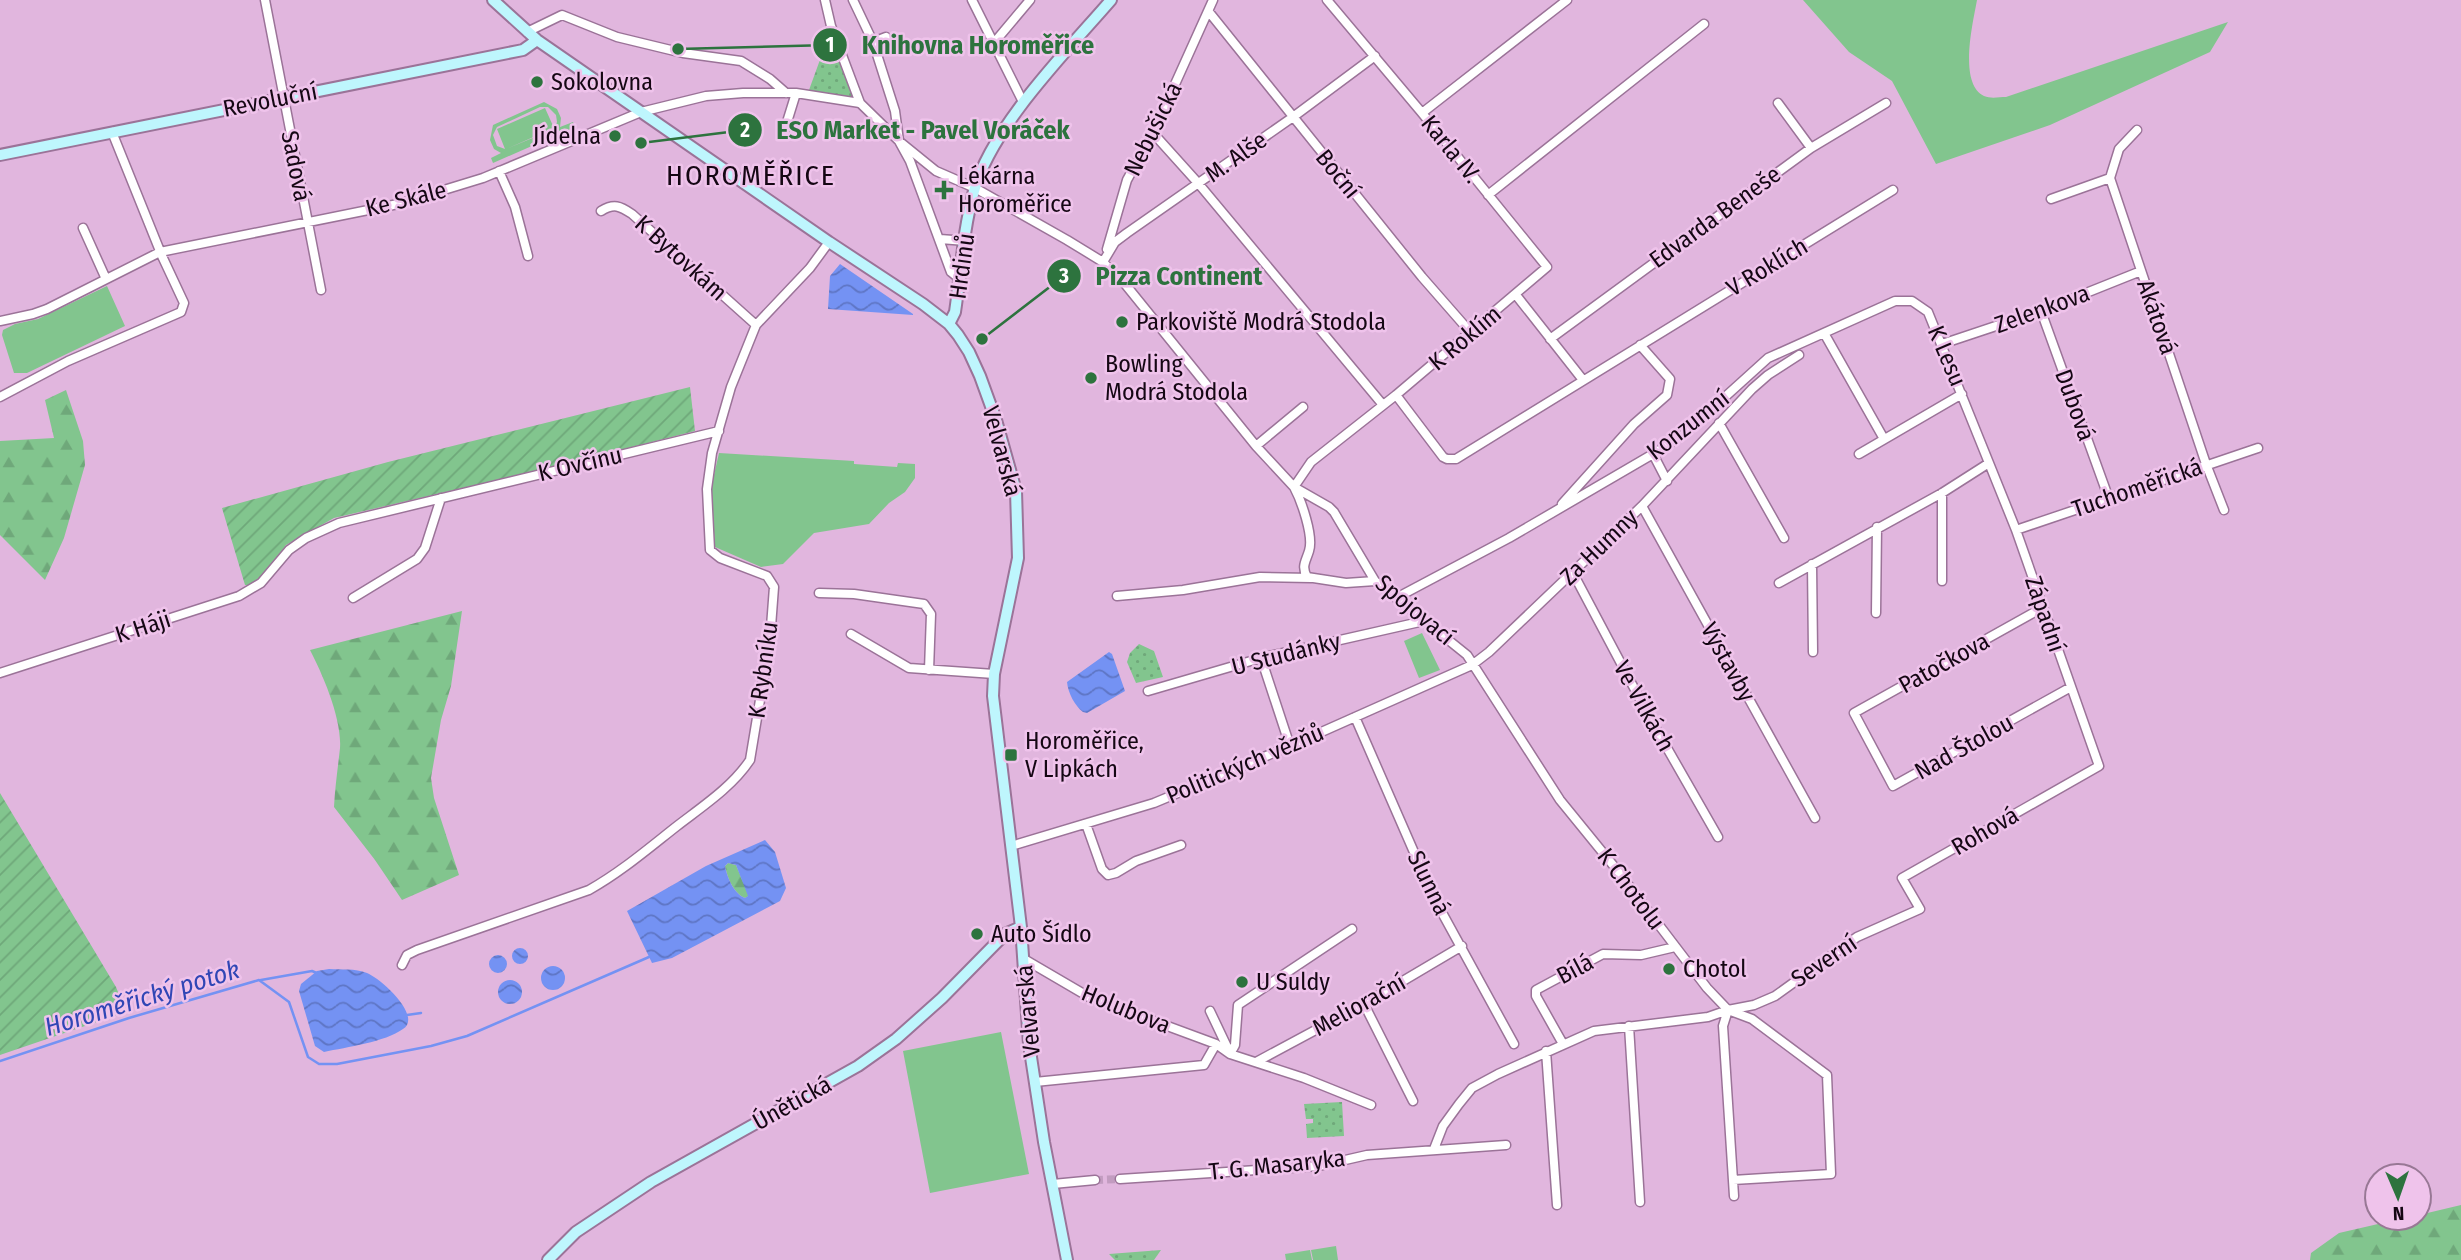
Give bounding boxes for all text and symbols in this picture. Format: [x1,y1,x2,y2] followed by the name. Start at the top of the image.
[813,21,1108,68] callout: Knihovna Horoměřice
[862,30,1094,61] text: Knihovna Horoměřice
[826,32,834,58] text: 1
[551,68,653,96] place label: Sokolovna
[529,74,545,90] marker: Sokolovna
[220,77,320,123] street label: Revoluční
[1118,78,1188,180] street label: Nebušická
[728,106,1084,153] callout: ESO Market - Pavel Voráček
[1415,110,1487,188] street label: Karla IV.
[776,115,1070,146] text: ESO Market - Pavel Voráček
[739,117,750,143] text: 2
[533,122,601,150] place label: Jídelna
[1200,126,1272,188] street label: M. Alše
[275,128,317,204] street label: Sadová
[607,128,623,144] marker: Jídelna
[1310,144,1366,204] street label: Boční
[666,159,836,192] district label: HOROMĚŘICE
[1644,160,1786,274] street label: Edvarda Beneše
[958,162,1072,218] place label: Lékárna Horoměřice
[363,175,449,223] street label: Ke Skále
[936,182,952,198] marker: Lékárna Horoměřice
[629,209,733,307] street label: K Bytovkám
[944,231,980,301] street label: Hrdinů
[1721,232,1813,302] street label: V Roklích
[1046,252,1276,299] callout: Pizza Continent
[1096,261,1263,292] text: Pizza Continent
[1058,263,1069,289] text: 3
[2131,276,2183,358] street label: Akátová
[1991,279,2093,339] street label: Zelenkova
[1423,300,1507,376] street label: K Roklím
[1136,308,1386,336] place label: Parkoviště Modrá Stodola
[1114,314,1130,330] marker: Parkoviště Modrá Stodola
[1922,321,1972,391] street label: K Lesu
[1105,350,1248,406] place label: Bowling Modrá Stodola
[2049,365,2101,445] street label: Dubová
[1083,370,1099,386] marker: Bowling Modrá Stodola
[1641,384,1735,466] street label: Konzumní
[977,403,1027,499] street label: Velvarská
[535,441,625,487] street label: K Ovčínu
[2068,453,2206,523] street label: Tuchoměřická
[1554,503,1644,591] street label: Za Humny
[1370,569,1460,651] street label: Spojovací
[2019,572,2071,656] street label: Západní
[112,605,174,649] street label: K Háji
[1695,618,1761,707] street label: Výstavby
[742,620,784,720] street label: K Rybníku
[1229,627,1344,681] street label: U Studánky
[1894,627,1994,699] street label: Patočkova
[1608,656,1680,756] street label: Ve Vilkách
[1909,708,2018,785] street label: Nad Štolou
[1162,718,1328,810] street label: Politických vězňů
[1025,727,1144,783] place label: Horoměřice, V Lipkách
[1003,747,1019,763] marker: Horoměřice, V Lipkách
[1947,801,2023,861] street label: Rohová
[1591,843,1671,935] street label: K Chotolu
[1402,846,1456,920] street label: Slunná
[991,919,1092,948] place label: Auto Šídlo
[969,926,985,942] marker: Auto Šídlo
[1786,929,1862,993] street label: Severní
[1552,948,1598,990] street label: Bílá
[41,954,244,1043] water label: Horoměřický potok
[1683,955,1747,983] place label: Chotol
[1661,961,1677,977] marker: Chotol
[1010,964,1046,1058] street label: Velvarská
[1256,968,1330,996] place label: U Suldy
[1307,968,1411,1042] street label: Meliorační
[1234,974,1250,990] marker: U Suldy
[1077,979,1175,1039] street label: Holubova
[747,1069,836,1136] street label: Únětická
[1207,1144,1347,1186] street label: T. G. Masaryka
[2363,1162,2433,1232] north arrow
[2392,1202,2405,1225] text: N

